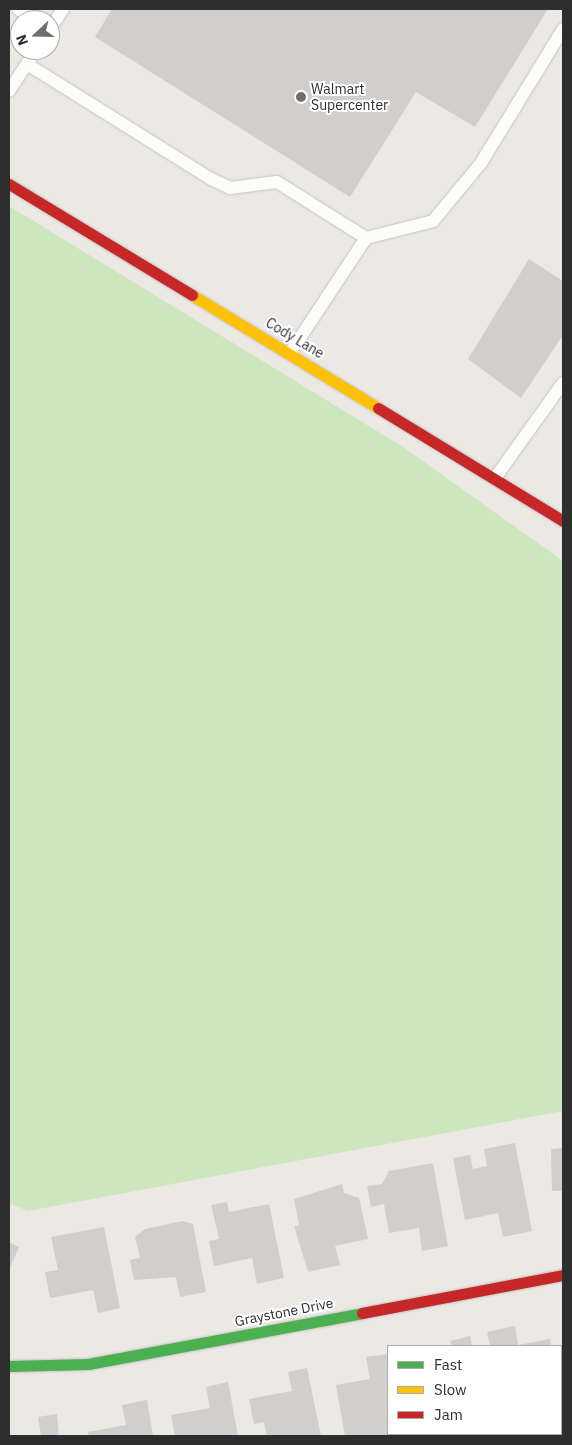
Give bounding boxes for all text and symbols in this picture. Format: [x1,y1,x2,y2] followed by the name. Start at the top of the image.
[10,10,60,60] north arrow
[12,32,32,48] text: N
[311,81,388,114] place label: Walmart Supercenter
[295,91,307,103] marker: Walmart Supercenter
[263,314,327,362] street label: Cody Lane
[233,1294,335,1330] street label: Graystone Drive
[387,1345,562,1435] legend
[434,1355,462,1374] text: Fast
[434,1380,467,1399] text: Slow
[434,1405,463,1424] text: Jam

